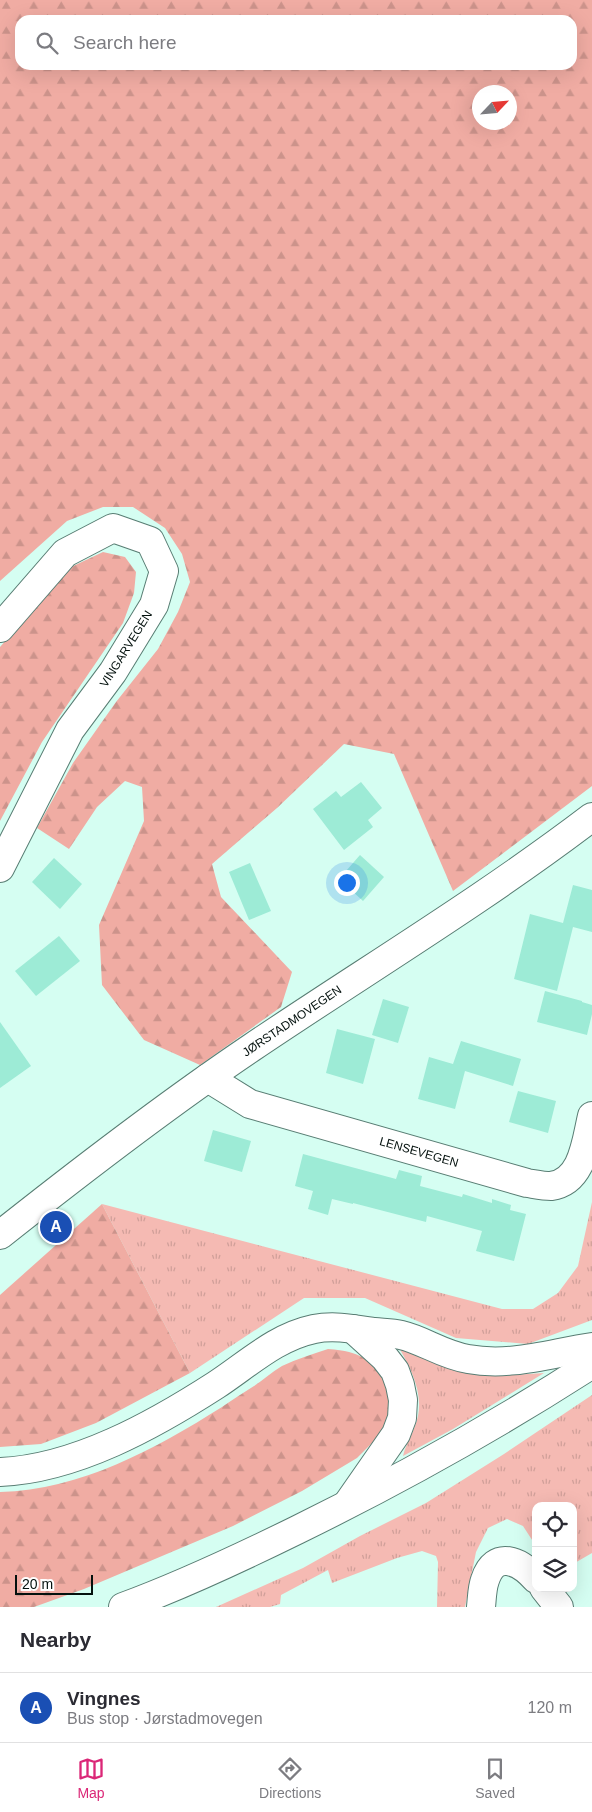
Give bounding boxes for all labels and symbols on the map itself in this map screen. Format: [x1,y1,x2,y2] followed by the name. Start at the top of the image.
[472,85,517,130] north arrow
[97,608,155,690] street label: VINGARVEGEN
[334,870,360,896] your location
[240,983,344,1059] street label: JØRSTADMOVEGEN
[378,1134,460,1170] street label: LENSEVEGEN
[40,1208,72,1246] pin: A
[15,1572,92,1595] scale bar

